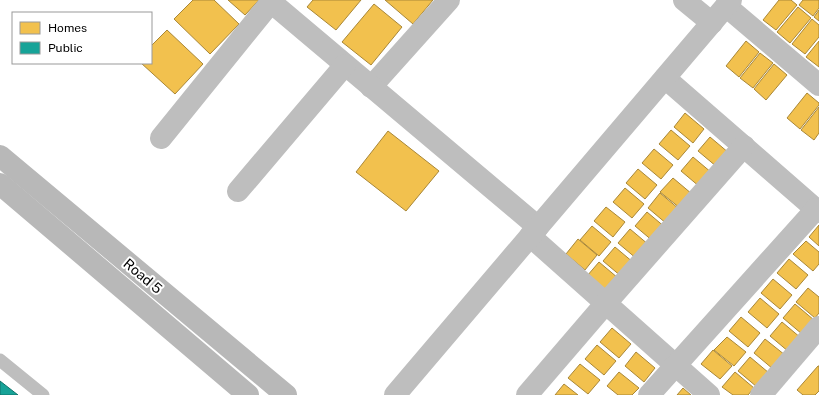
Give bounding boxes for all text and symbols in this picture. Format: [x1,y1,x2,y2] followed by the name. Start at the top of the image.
[12,12,152,64] legend
[48,21,87,35] text: Homes
[48,41,83,55] text: Public
[120,255,166,297] street label: Road 5

